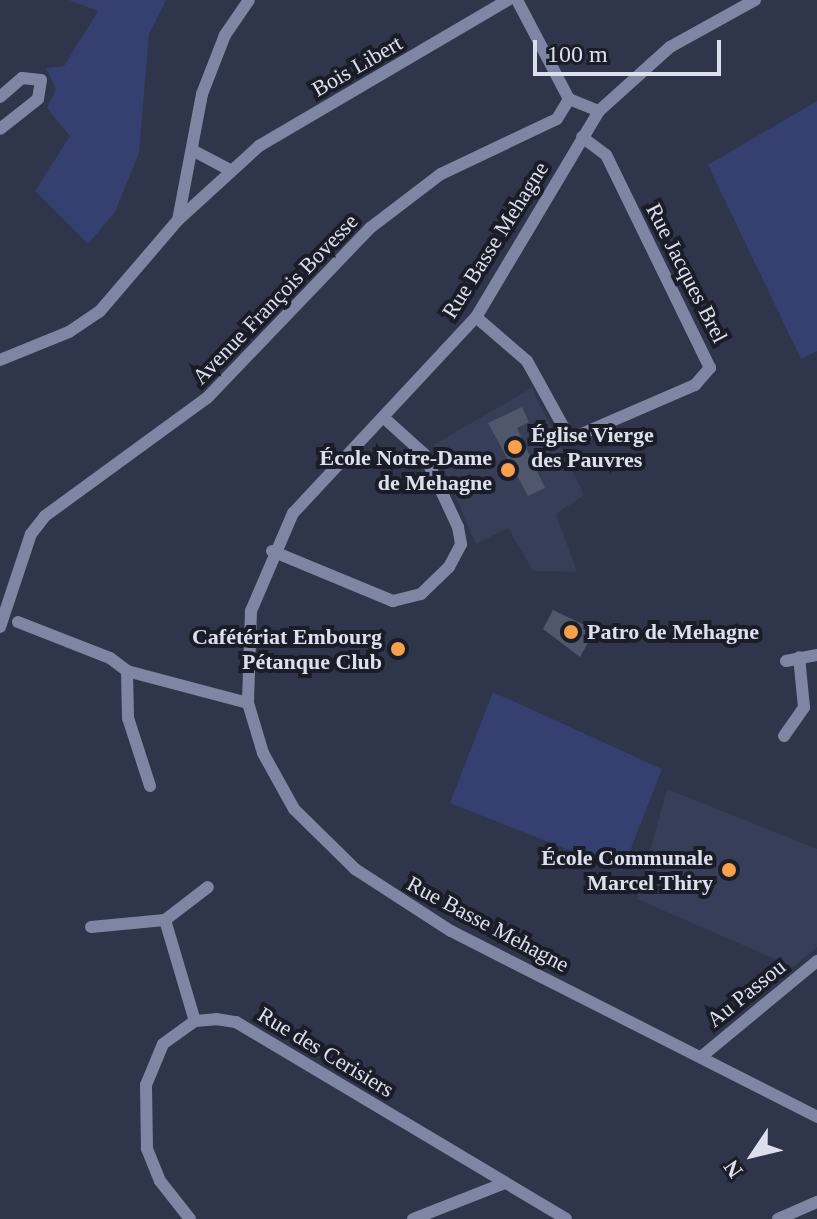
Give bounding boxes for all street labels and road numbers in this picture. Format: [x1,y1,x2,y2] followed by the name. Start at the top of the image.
[307,30,407,102] street label: Bois Libert
[436,157,554,323] street label: Rue Basse Mehagne
[641,199,733,347] street label: Rue Jacques Brel
[187,208,363,390] street label: Avenue François Bovesse
[403,870,573,978] street label: Rue Basse Mehagne
[701,953,791,1033] street label: Au Passou
[253,1001,399,1103] street label: Rue des Cerisiers

